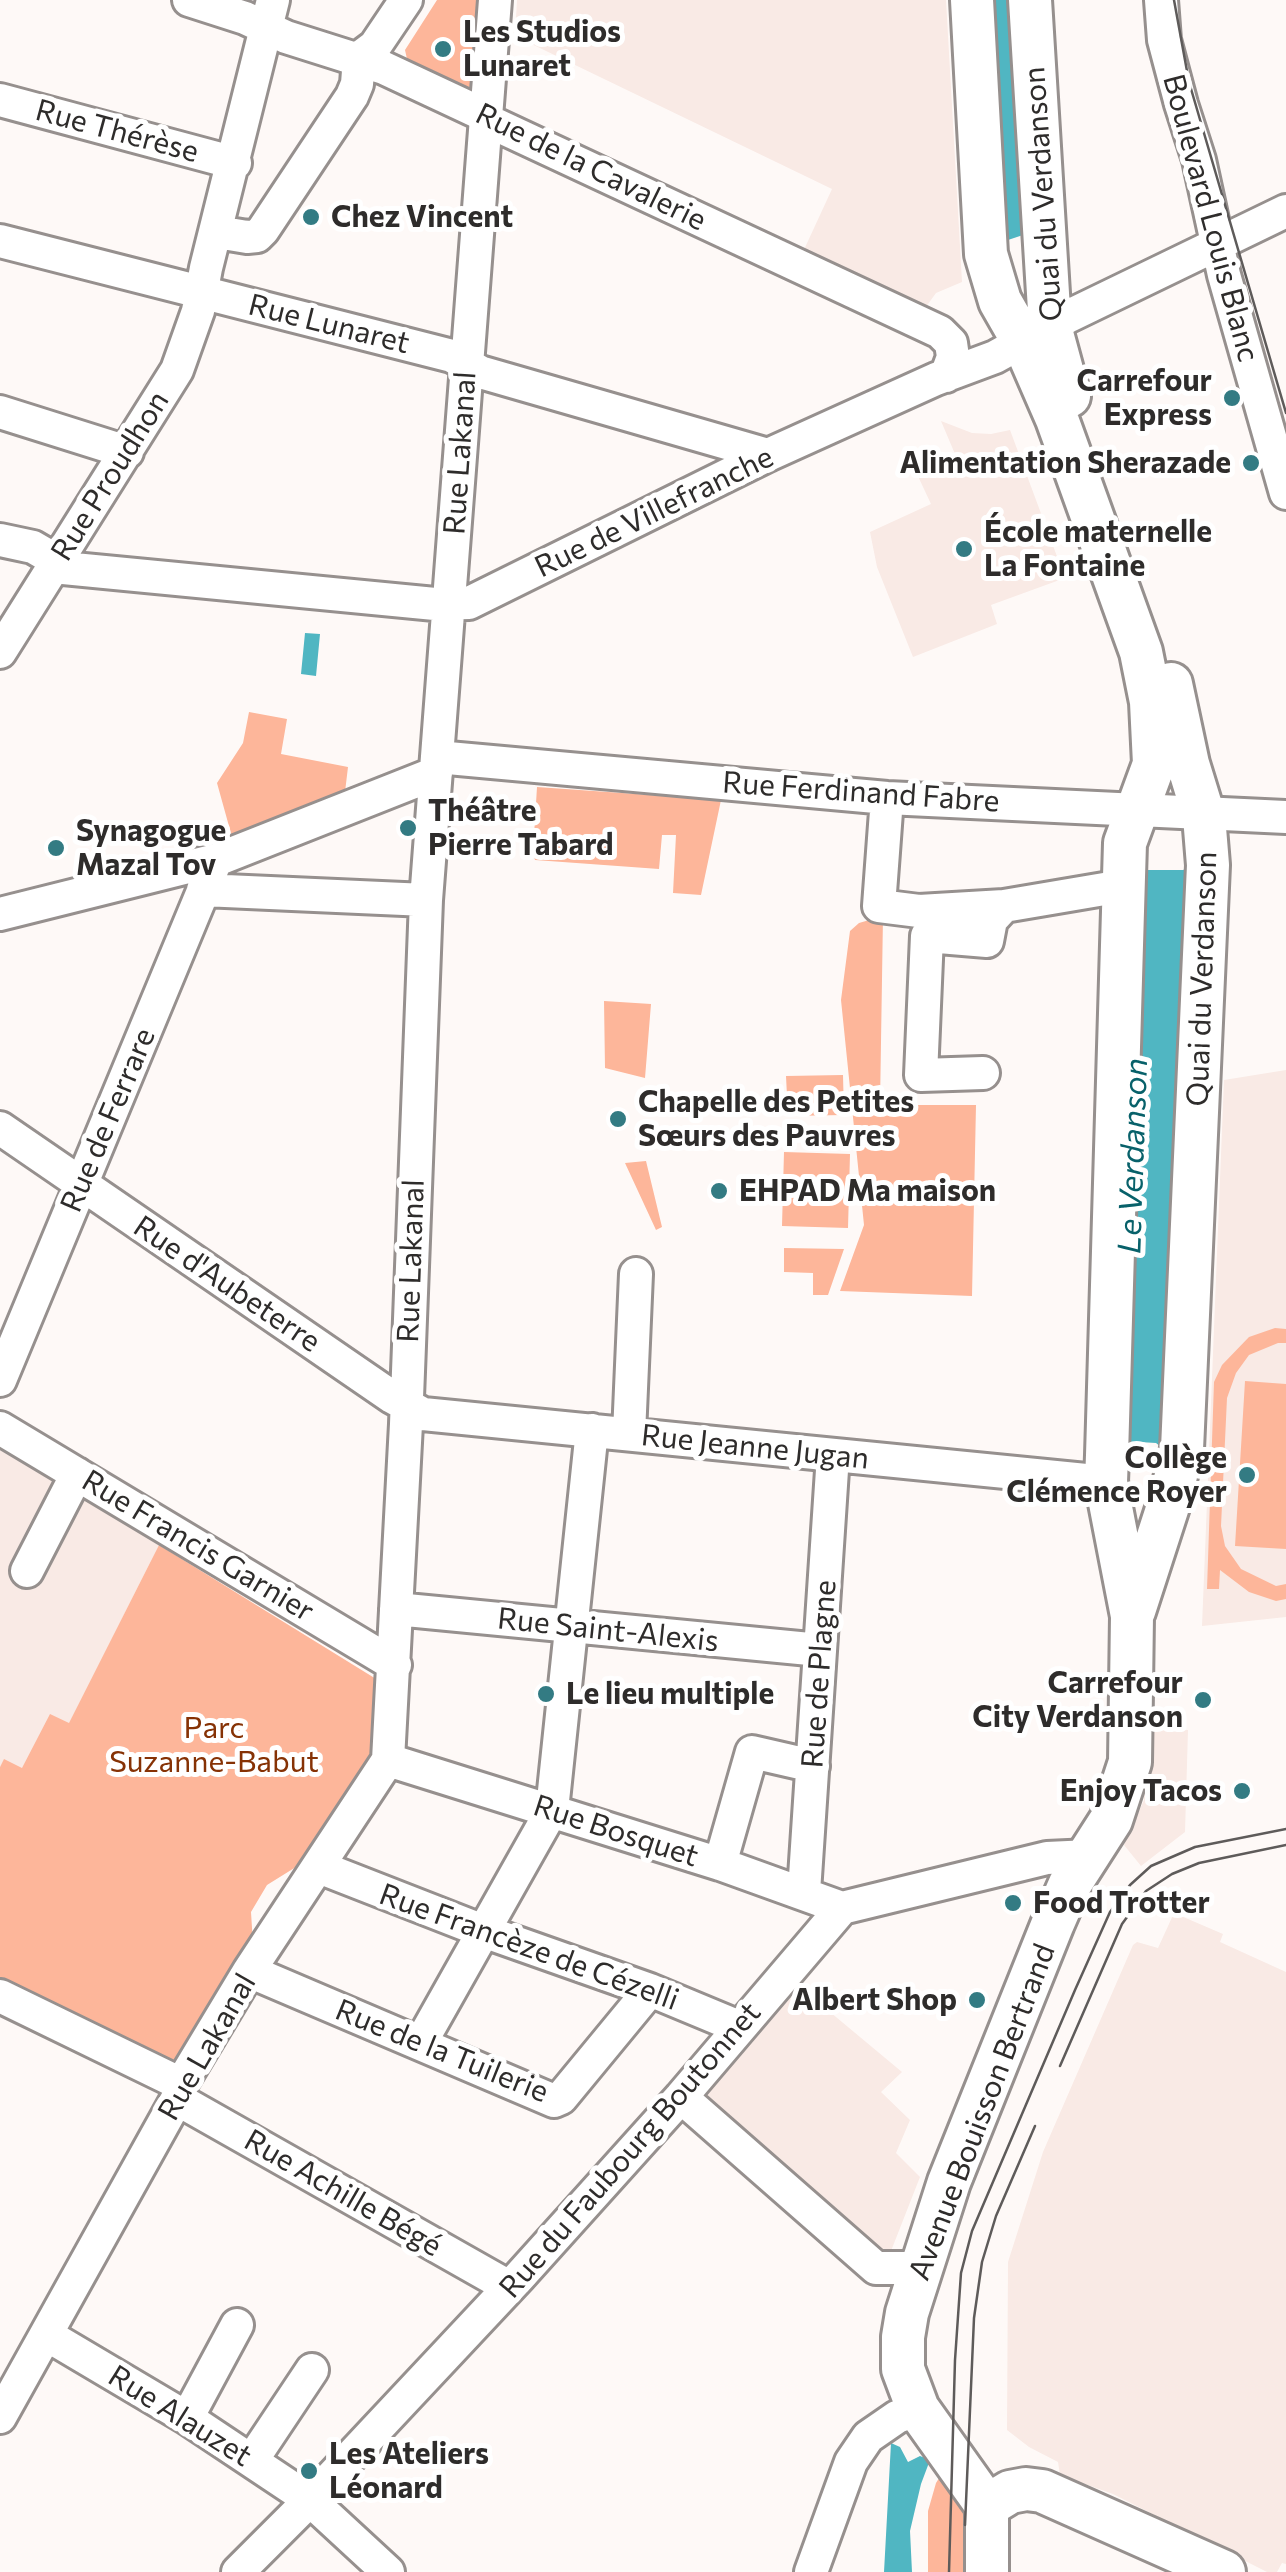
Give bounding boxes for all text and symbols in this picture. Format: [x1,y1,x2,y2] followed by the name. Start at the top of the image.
[463,14,621,84] place label: Les Studios Lunaret
[432,38,454,60] marker: Les Studios Lunaret
[1016,66,1070,322] street label: Quai du Verdanson
[1155,70,1267,366] street label: Boulevard Louis Blanc
[32,92,202,170] street label: Rue Thérèse
[470,96,712,238] street label: Rue de la Cavalerie
[331,199,513,235] place label: Chez Vincent
[300,206,322,228] marker: Chez Vincent
[245,287,413,361] street label: Rue Lunaret
[1076,363,1212,434] place label: Carrefour Express
[436,370,484,536] street label: Rue Lakanal
[44,385,176,567] street label: Rue Proudhon
[1221,387,1243,409] marker: Carrefour Express
[529,439,779,585] street label: Rue de Villefranche
[899,445,1231,481] place label: Alimentation Sherazade
[1240,452,1262,474] marker: Alimentation Sherazade
[984,514,1212,584] place label: École maternelle La Fontaine
[953,538,975,560] marker: École maternelle La Fontaine
[721,764,1001,820] street label: Rue Ferdinand Fabre
[428,793,614,864] place label: Théâtre Pierre Tabard
[76,813,226,884] place label: Synagogue Mazal Tov
[397,817,419,839] marker: Théâtre Pierre Tabard
[45,837,67,859] marker: Synagogue Mazal Tov
[1180,851,1224,1107] street label: Quai du Verdanson
[53,1023,163,1217] street label: Rue de Ferrare
[1110,1057,1156,1255] water label: Le Verdanson
[638,1084,914,1154] place label: Chapelle des Petites Sœurs des Pauvres
[607,1108,629,1130] marker: Chapelle des Petites Sœurs des Pauvres
[739,1173,996,1209] place label: EHPAD Ma maison
[390,1179,432,1343] street label: Rue Lakanal
[708,1180,730,1202] marker: EHPAD Ma maison
[127,1208,327,1360] street label: Rue d'Aubeterre
[639,1417,871,1477] street label: Rue Jeanne Jugan
[1006,1440,1227,1510] place label: Collège Clémence Royer
[76,1463,320,1629] street label: Rue Francis Garnier
[1236,1464,1258,1486] marker: Collège Clémence Royer
[794,1579,844,1769] street label: Rue de Plagne
[496,1600,720,1660] street label: Rue Saint-Alexis
[972,1665,1183,1736] place label: Carrefour City Verdanson
[566,1676,774,1712] place label: Le lieu multiple
[535,1683,557,1705] marker: Le lieu multiple
[1192,1689,1214,1711] marker: Carrefour City Verdanson
[109,1710,319,1780] park label: Parc Suzanne-Babut
[1060,1773,1222,1809] place label: Enjoy Tacos
[1231,1780,1253,1802] marker: Enjoy Tacos
[529,1787,703,1875] street label: Rue Bosquet
[375,1876,683,2018] street label: Rue Francèze de Cézelli
[1033,1885,1210,1921] place label: Food Trotter
[1002,1892,1024,1914] marker: Food Trotter
[901,1939,1063,2285] street label: Avenue Bouisson Bertrand
[151,1967,263,2127] street label: Rue Lakanal
[792,1982,957,2018] place label: Albert Shop
[966,1989,988,2011] marker: Albert Shop
[330,1992,554,2110] street label: Rue de la Tuilerie
[492,1995,768,2305] street label: Rue du Faubourg Boutonnet
[238,2122,448,2264] street label: Rue Achille Bégé
[102,2358,258,2474] street label: Rue Alauzet
[329,2436,489,2506] place label: Les Ateliers Léonard
[298,2460,320,2482] marker: Les Ateliers Léonard

